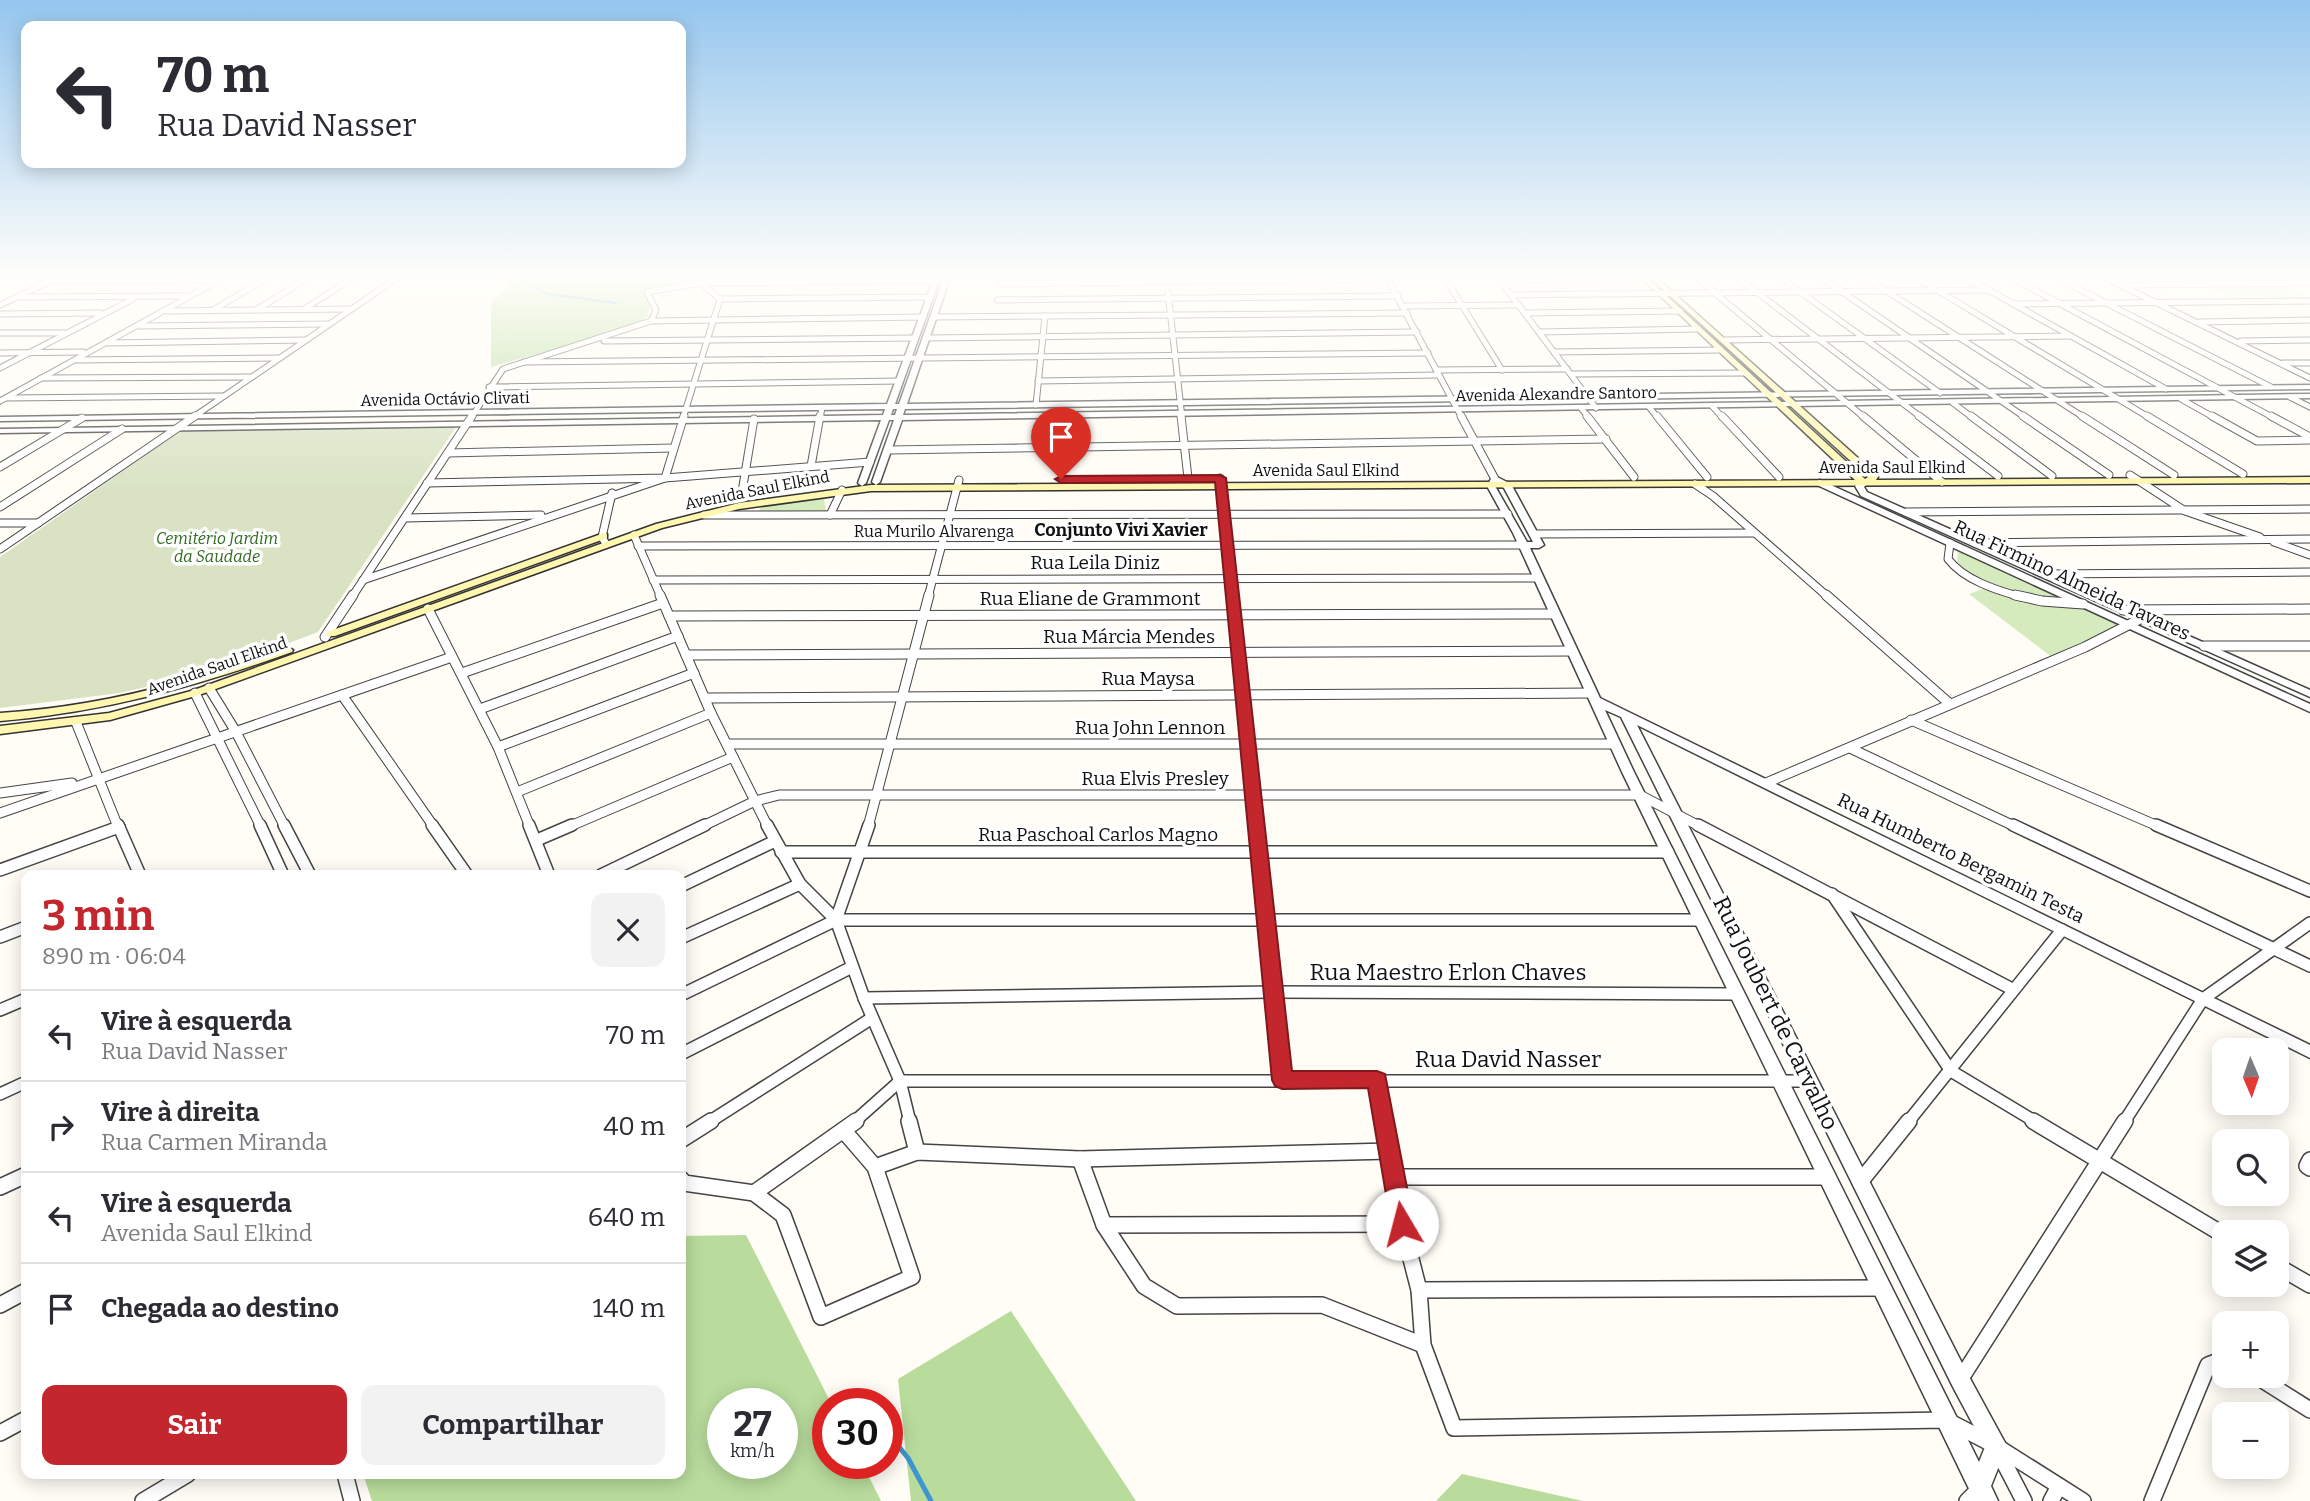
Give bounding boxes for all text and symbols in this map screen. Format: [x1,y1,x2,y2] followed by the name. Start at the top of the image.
[157,46,269,105] text: 70 m
[42,49,133,140] icon: left
[157,106,416,144] text: Rua David Nasser
[1455,383,1657,405] street label: Avenida Alexandre Santoro
[360,388,530,410] street label: Avenida Octávio Clivati
[1031,407,1091,479] pin
[1042,418,1080,456] icon: arrive
[1818,458,1966,477] street label: Avenida Saul Elkind
[1252,461,1400,480] street label: Avenida Saul Elkind
[683,467,831,513] street label: Avenida Saul Elkind
[1950,515,2194,645] street label: Rua Firmino Almeida Tavares
[1034,519,1208,541] district label: Conjunto Vivi Xavier
[854,522,1014,541] street label: Rua Murilo Alvarenga
[156,529,278,566] park label: Cemitério Jardim da Saudade
[1030,551,1160,574] street label: Rua Leila Diniz
[979,587,1201,610] street label: Rua Eliane de Grammont
[1043,625,1215,648] street label: Rua Márcia Mendes
[144,633,290,699] street label: Avenida Saul Elkind
[1101,667,1195,690] street label: Rua Maysa
[1075,716,1225,739] street label: Rua John Lennon
[1081,767,1230,790] street label: Rua Elvis Presley
[1834,788,2089,928] street label: Rua Humberto Bergamin Testa
[978,823,1218,846] street label: Rua Paschoal Carlos Magno
[42,891,154,941] text: 3 min
[1707,892,1845,1134] street label: Rua Joubert de Carvalho
[591,893,665,967] button: close
[42,942,186,970] text: 890 m · 06:04
[1310,958,1586,986] street label: Rua Maestro Erlon Chaves
[101,1006,292,1037] text: Vire à esquerda
[42,1017,80,1055] icon: left
[606,1020,665,1051] text: 70 m
[101,1037,287,1065] text: Rua David Nasser
[2212,1038,2289,1115] north arrow
[2212,1038,2289,1479] map controls
[1415,1045,1601,1073] street label: Rua David Nasser
[101,1097,260,1128] text: Vire à direita
[42,1108,80,1146] icon: right
[603,1111,665,1142] text: 40 m
[101,1128,328,1156] text: Rua Carmen Miranda
[2212,1129,2289,1206] button: search
[1365,1187,1439,1261] position arrow
[101,1188,292,1219] text: Vire à esquerda
[42,1199,80,1237] icon: left
[588,1202,665,1233] text: 640 m
[101,1219,312,1247] text: Avenida Saul Elkind
[2212,1220,2289,1297] button: layers
[42,1290,80,1328] icon: arrive
[101,1293,339,1324] text: Chegada ao destino
[593,1293,665,1324] text: 140 m
[2212,1311,2289,1388] button: +
[42,1385,347,1465] button: Sair
[361,1385,665,1465] button: Compartilhar
[812,1388,903,1479] speed limit sign: 30
[2212,1402,2289,1479] button: −
[733,1403,772,1445] text: 27
[730,1440,775,1462] text: km/h

